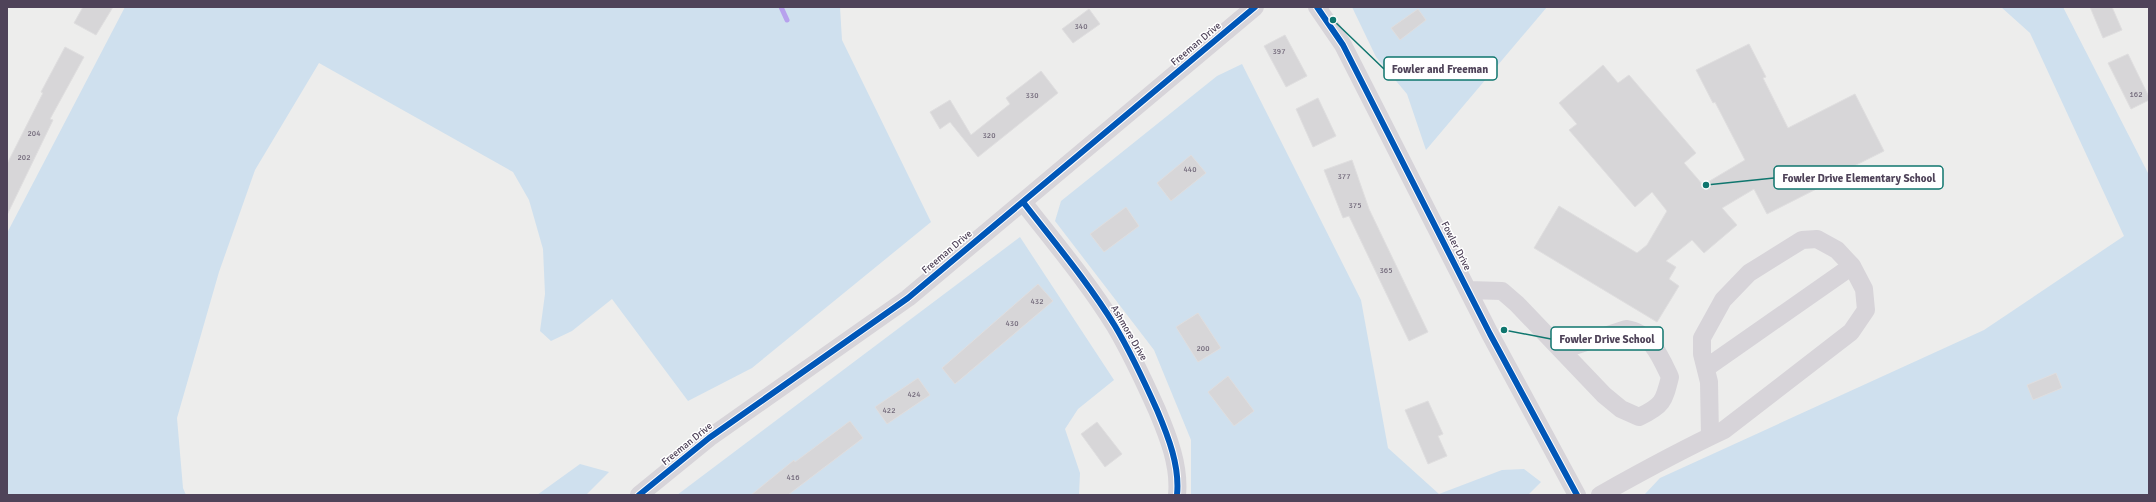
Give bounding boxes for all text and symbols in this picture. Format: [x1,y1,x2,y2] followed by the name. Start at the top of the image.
[1169,20,1223,68] street label: Freeman Drive
[1075,21,1087,31] house number: 340
[1273,46,1285,56] house number: 397
[1384,57,1497,80] callout: Fowler and Freeman
[1392,63,1488,76] text: Fowler and Freeman
[2130,89,2142,99] house number: 162
[1026,90,1038,100] house number: 330
[28,128,41,138] house number: 204
[983,130,995,140] house number: 320
[18,152,30,162] house number: 202
[1184,164,1196,174] house number: 440
[1774,166,1943,189] callout: Fowler Drive Elementary School
[1338,171,1350,181] house number: 377
[1782,172,1936,185] text: Fowler Drive Elementary School
[1349,200,1361,210] house number: 375
[1439,220,1473,272] street label: Fowler Drive
[920,228,974,276] street label: Freeman Drive
[1380,265,1392,275] house number: 365
[1031,296,1043,306] house number: 432
[1108,303,1150,363] street label: Ashmore Drive
[1006,318,1018,328] house number: 430
[1551,327,1663,350] callout: Fowler Drive School
[1559,333,1655,346] text: Fowler Drive School
[1197,343,1209,353] house number: 200
[908,389,921,399] house number: 424
[883,405,895,415] house number: 422
[659,420,715,468] street label: Freeman Drive
[787,472,799,482] house number: 416

